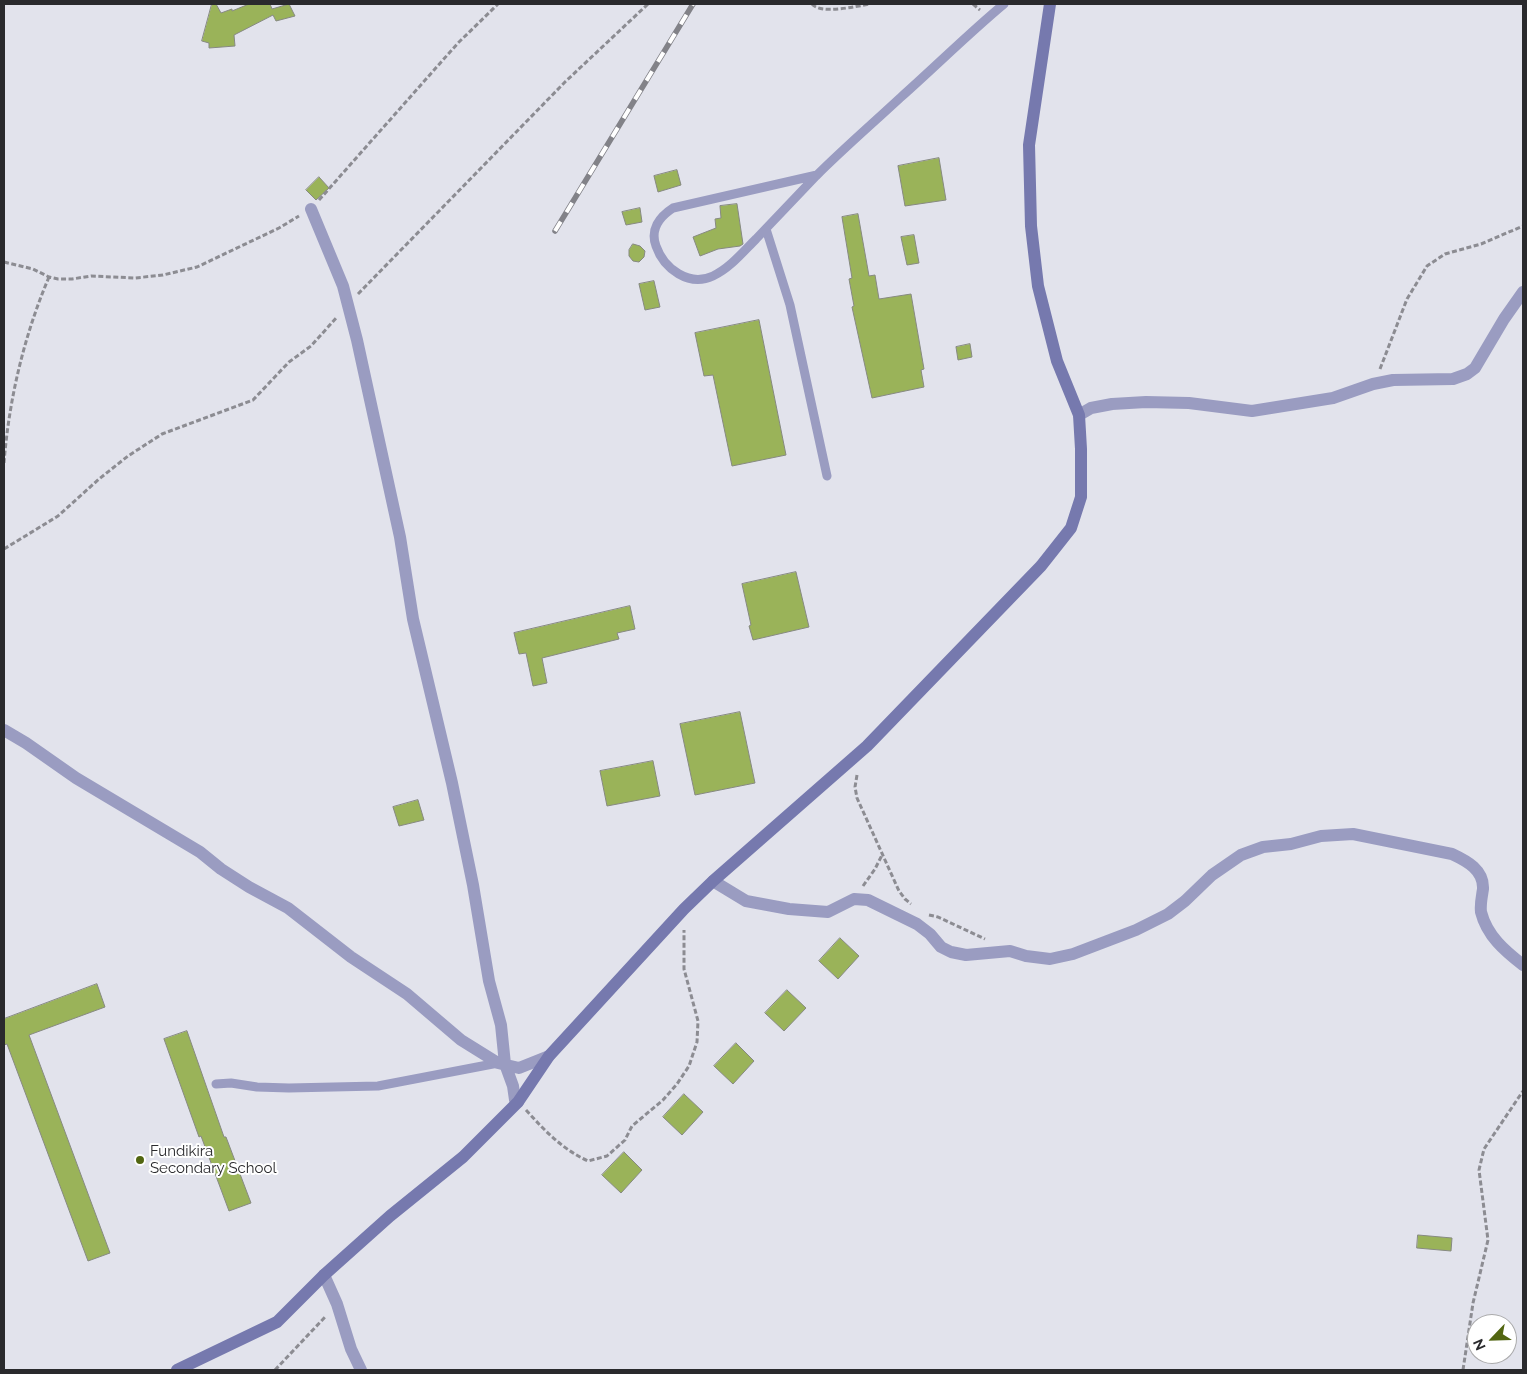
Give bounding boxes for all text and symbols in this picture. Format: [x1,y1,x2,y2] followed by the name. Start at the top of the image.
[150,1142,276,1177] place label: Fundikira Secondary School
[134,1154,146,1166] marker: Fundikira Secondary School
[1467,1314,1517,1364] north arrow
[1470,1337,1489,1353] text: N

